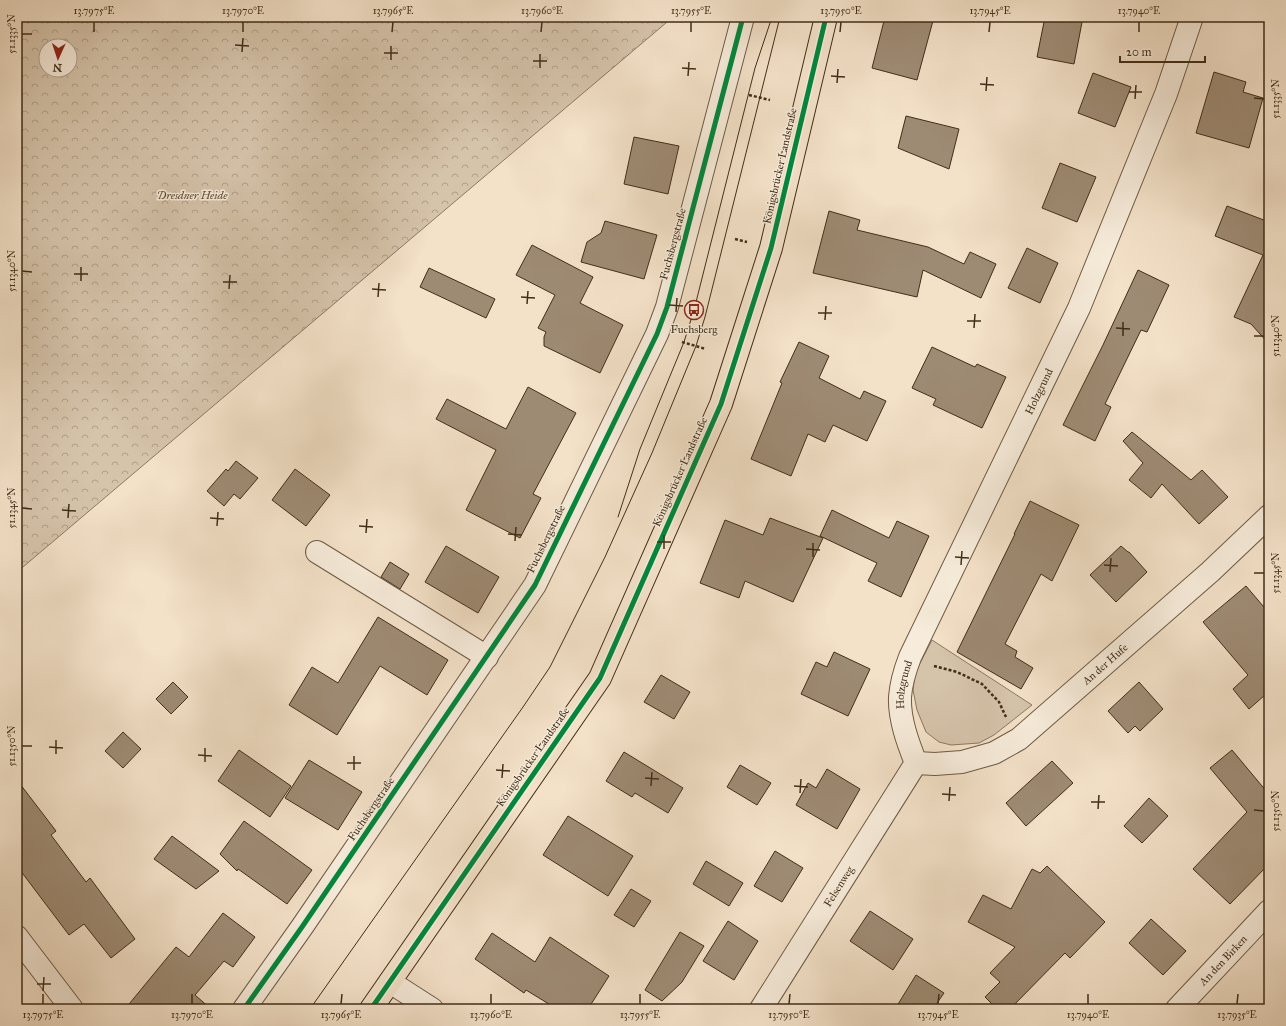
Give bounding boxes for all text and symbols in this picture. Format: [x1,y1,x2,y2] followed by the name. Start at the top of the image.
[74,5,114,17] text: 13.7975°E
[222,5,264,17] text: 13.7970°E
[373,5,413,17] text: 13.7965°E
[521,5,563,17] text: 13.7960°E
[671,5,711,17] text: 13.7955°E
[820,5,862,17] text: 13.7950°E
[969,5,1011,17] text: 13.7945°E
[1118,5,1160,17] text: 13.7940°E
[6,14,18,54] text: 51.1335°N
[38,38,78,78] north arrow
[1120,38,1205,64] scale bar
[1126,45,1152,59] text: 20 m
[52,61,63,74] text: N
[1270,79,1282,119] text: 51.1335°N
[760,106,800,225] street label: Königsbrücker Landstraße
[157,189,228,202] park label: Dresdner Heide
[657,206,689,281] street label: Fuchsbergstraße
[6,249,18,292] text: 51.1340°N
[683,299,705,321] bus stop icon: Fuchsberg
[1270,314,1282,357] text: 51.1340°N
[671,323,718,336] place label: Fuchsberg
[1022,366,1056,416] street label: Holzgrund
[650,415,710,529] street label: Königsbrücker Landstraße
[6,487,18,528] text: 51.1345°N
[524,503,568,575] street label: Fuchsbergstraße
[1270,552,1282,593] text: 51.1345°N
[1079,640,1130,688] street label: An der Hufe
[893,658,915,710] street label: Holzgrund
[494,704,573,809] street label: Königsbrücker Landstraße
[6,725,18,767] text: 51.1350°N
[345,774,397,843] street label: Fuchsbergstraße
[1270,790,1282,832] text: 51.1350°N
[821,863,856,909] street label: Felsenweg
[1195,932,1250,989] street label: An den Birken
[23,1009,63,1021] text: 13.7975°E
[171,1009,213,1021] text: 13.7970°E
[321,1009,361,1021] text: 13.7965°E
[470,1009,512,1021] text: 13.7960°E
[620,1009,660,1021] text: 13.7955°E
[768,1009,810,1021] text: 13.7950°E
[917,1009,959,1021] text: 13.7945°E
[1067,1009,1109,1021] text: 13.7940°E
[1217,1009,1257,1021] text: 13.7935°E

